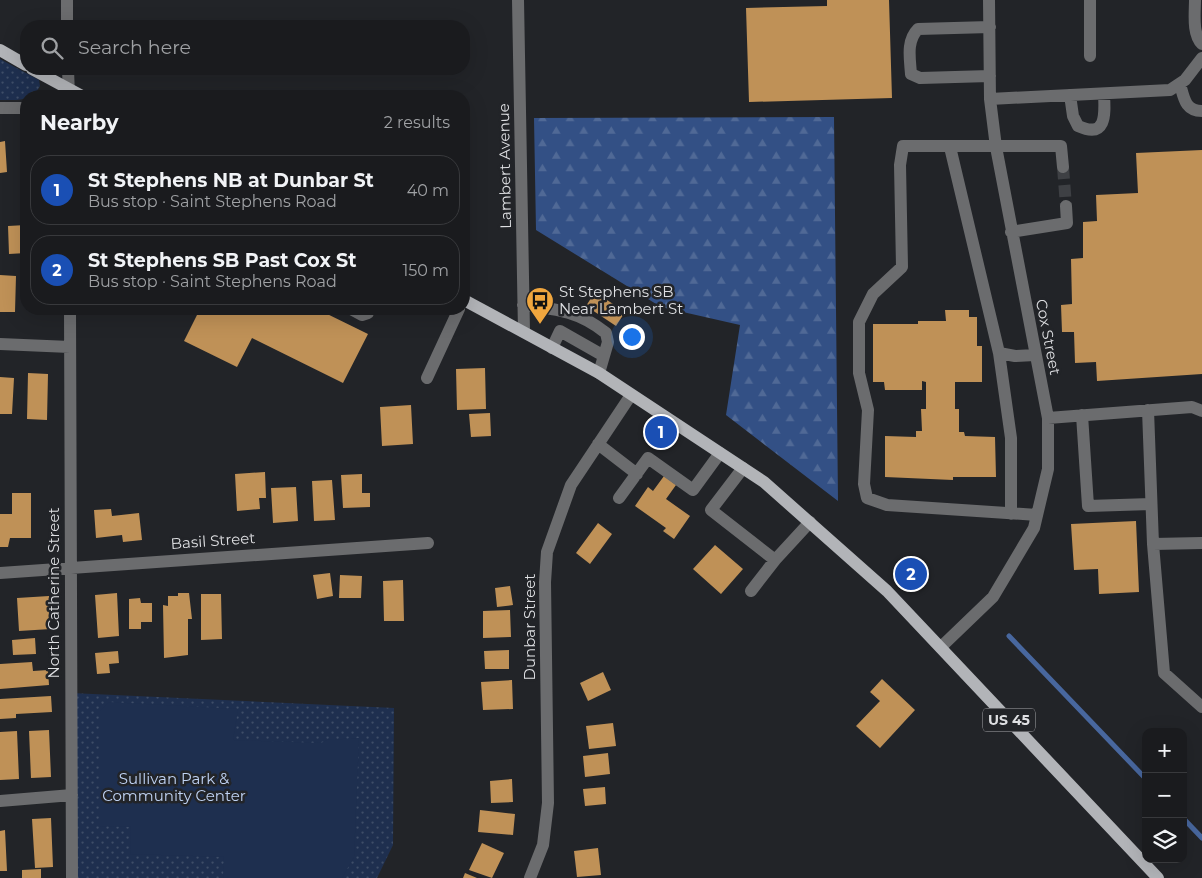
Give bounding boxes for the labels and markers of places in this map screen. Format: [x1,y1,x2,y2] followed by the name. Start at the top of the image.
[559,282,683,318] place label: St Stephens SB Near Lambert St
[525,286,555,325] bus stop icon: St Stephens SB Near Lambert St
[645,413,677,451] pin: 1
[895,555,927,593] pin: 2

